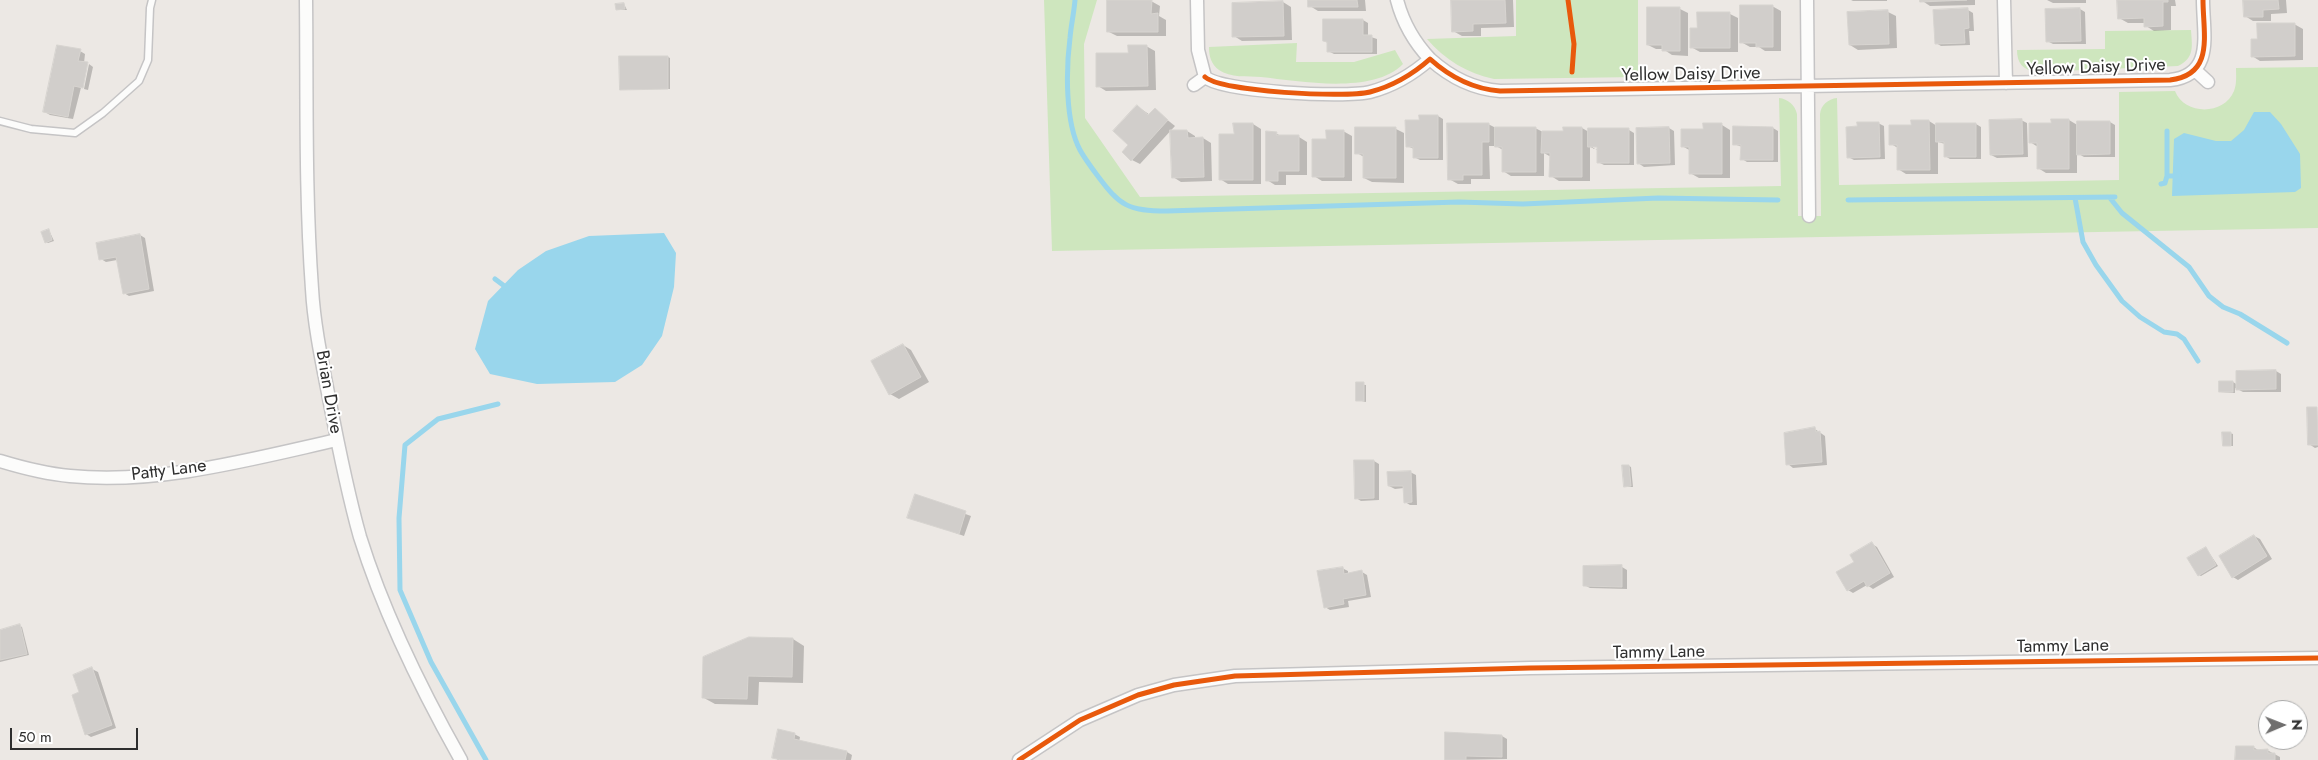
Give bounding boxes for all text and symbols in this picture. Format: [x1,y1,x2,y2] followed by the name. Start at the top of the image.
[2026,55,2166,81] street label: Yellow Daisy Drive
[1621,63,1761,87] street label: Yellow Daisy Drive
[310,349,346,435] street label: Brian Drive
[130,456,208,486] street label: Patty Lane
[2017,635,2109,659] street label: Tammy Lane
[1613,641,1705,665] street label: Tammy Lane
[2258,700,2308,750] north arrow
[12,718,140,750] scale bar
[2287,719,2307,730] text: N
[18,726,52,748] text: 50 m

